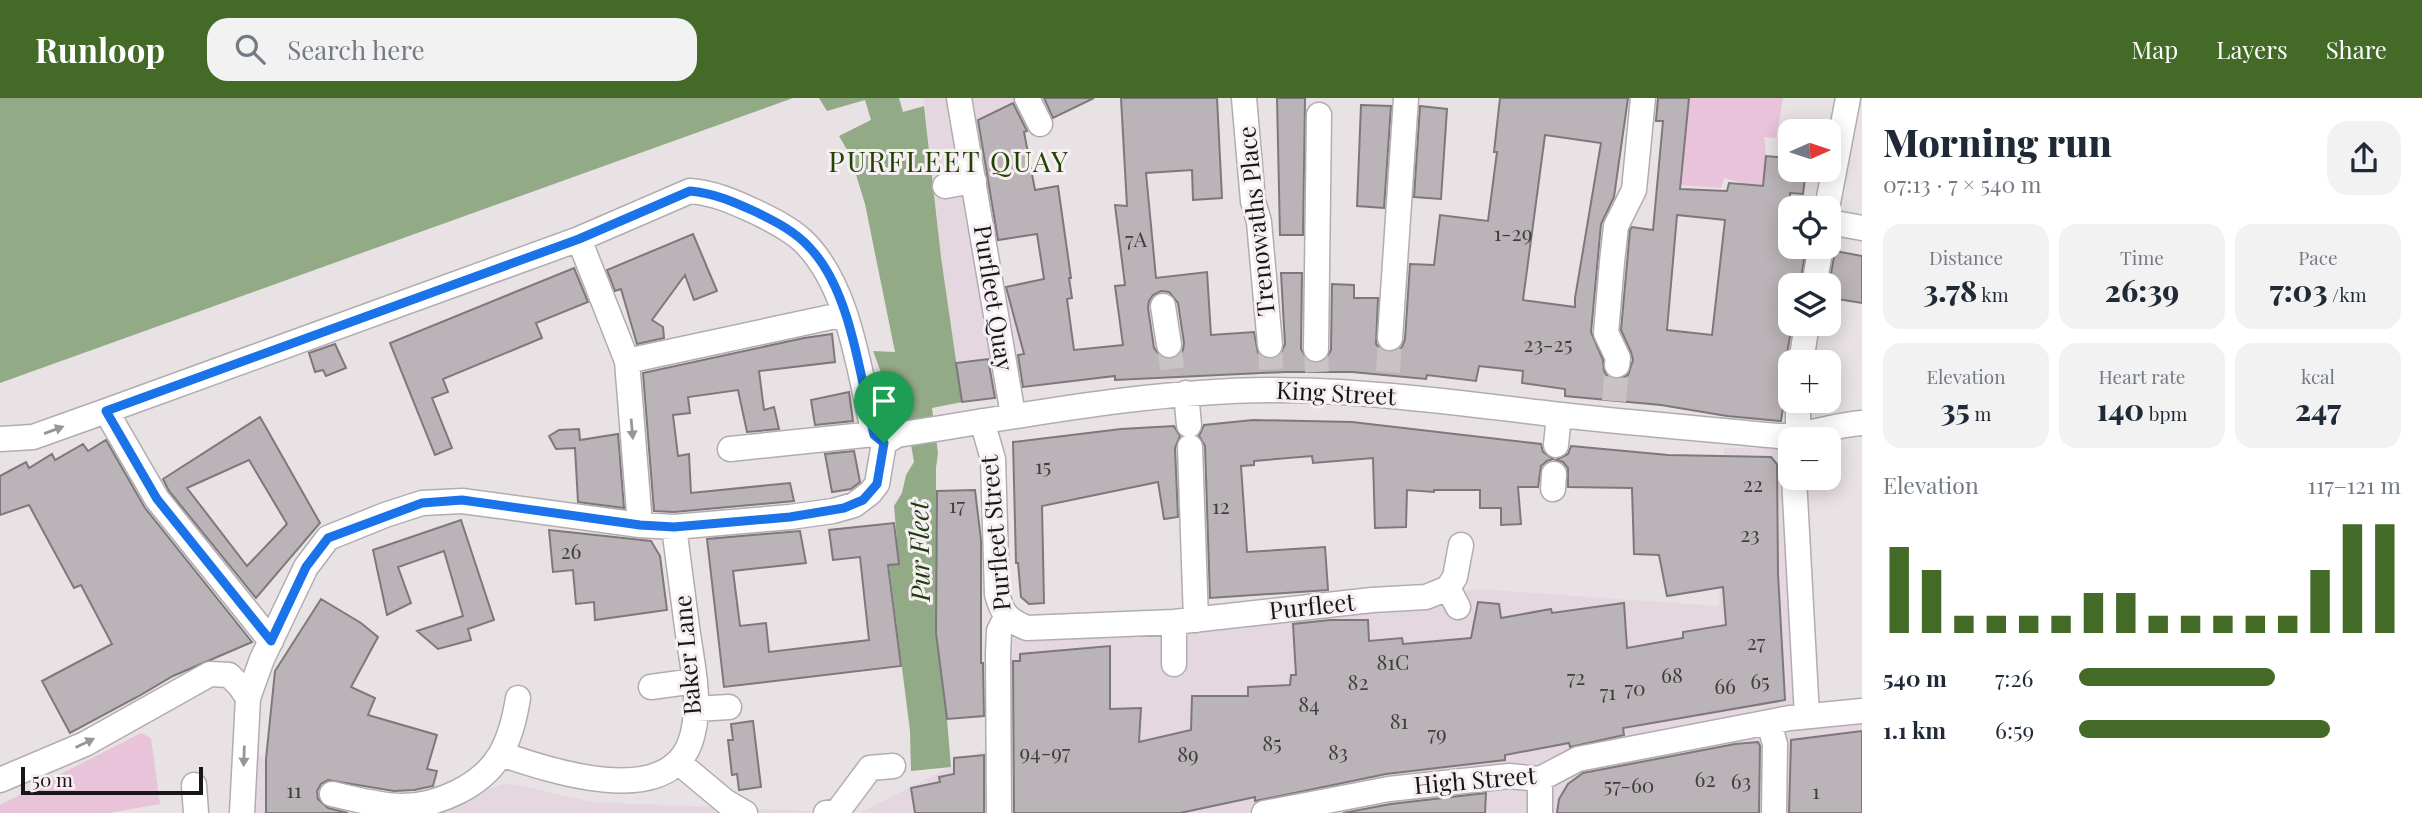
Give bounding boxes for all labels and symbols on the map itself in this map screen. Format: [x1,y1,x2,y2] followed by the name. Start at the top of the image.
[1778,119,1841,182] north arrow
[1229,125,1281,318] street label: Trenowaths Place
[828,142,1070,179] district label: PURFLEET QUAY
[1494,218,1532,246] house number: 1-29
[968,222,1022,373] street label: Purfleet Quay
[1125,224,1148,252] house number: 7A
[1524,329,1572,357] house number: 23-25
[854,371,914,443] pin
[1275,373,1397,411] street label: King Street
[627,418,638,440] one-way arrow
[44,424,65,435] one-way arrow
[1035,451,1051,479] house number: 15
[971,454,1017,612] street label: Purfleet Street
[1743,469,1763,497] house number: 22
[949,490,966,518] house number: 17
[1212,491,1230,519] house number: 12
[900,499,937,603] water label: Pur Fleet
[1740,519,1760,547] house number: 23
[561,536,582,564] house number: 26
[1267,585,1357,625] street label: Purfleet
[665,594,707,716] street label: Baker Lane
[1747,627,1766,655] house number: 27
[1376,647,1410,675] house number: 81C
[1661,660,1683,688] house number: 68
[1567,662,1585,690] house number: 72
[1750,666,1770,694] house number: 65
[1348,667,1368,695] house number: 82
[1714,671,1736,699] house number: 66
[1624,673,1646,701] house number: 70
[1600,677,1616,705] house number: 71
[1298,689,1320,717] house number: 84
[1390,706,1409,734] house number: 81
[1427,718,1447,746] house number: 79
[1262,728,1282,756] house number: 85
[75,737,95,749] one-way arrow
[1020,737,1071,765] house number: 94-97
[1328,737,1348,765] house number: 83
[1177,739,1199,767] house number: 89
[238,745,249,767] one-way arrow
[1412,758,1538,800] street label: High Street
[21,764,203,796] scale bar
[1695,764,1715,792] house number: 62
[1731,766,1751,794] house number: 63
[1604,770,1654,798] house number: 57-60
[286,775,302,803] house number: 11
[1812,776,1820,804] house number: 1

